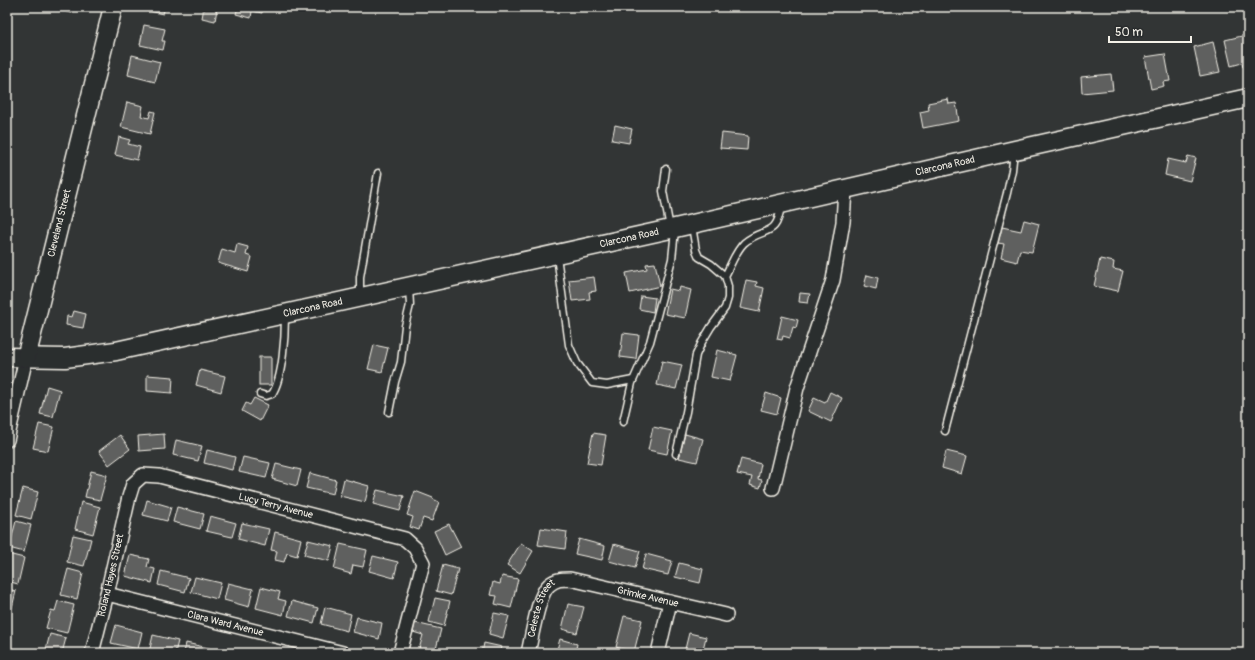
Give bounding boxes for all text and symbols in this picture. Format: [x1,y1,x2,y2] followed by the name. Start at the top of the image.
[1109,18,1191,44] scale bar
[1115,25,1143,40] text: 50 m
[914,153,976,179] street label: Clarcona Road
[45,187,74,258] street label: Cleveland Street
[598,226,660,250] street label: Clarcona Road
[282,295,344,320] street label: Clarcona Road
[237,491,314,521] street label: Lucy Terry Avenue
[95,532,127,618] street label: Roland Hayes Street
[525,576,558,638] street label: Celeste Street
[616,584,680,610] street label: Grimke Avenue
[186,608,265,639] street label: Clara Ward Avenue

